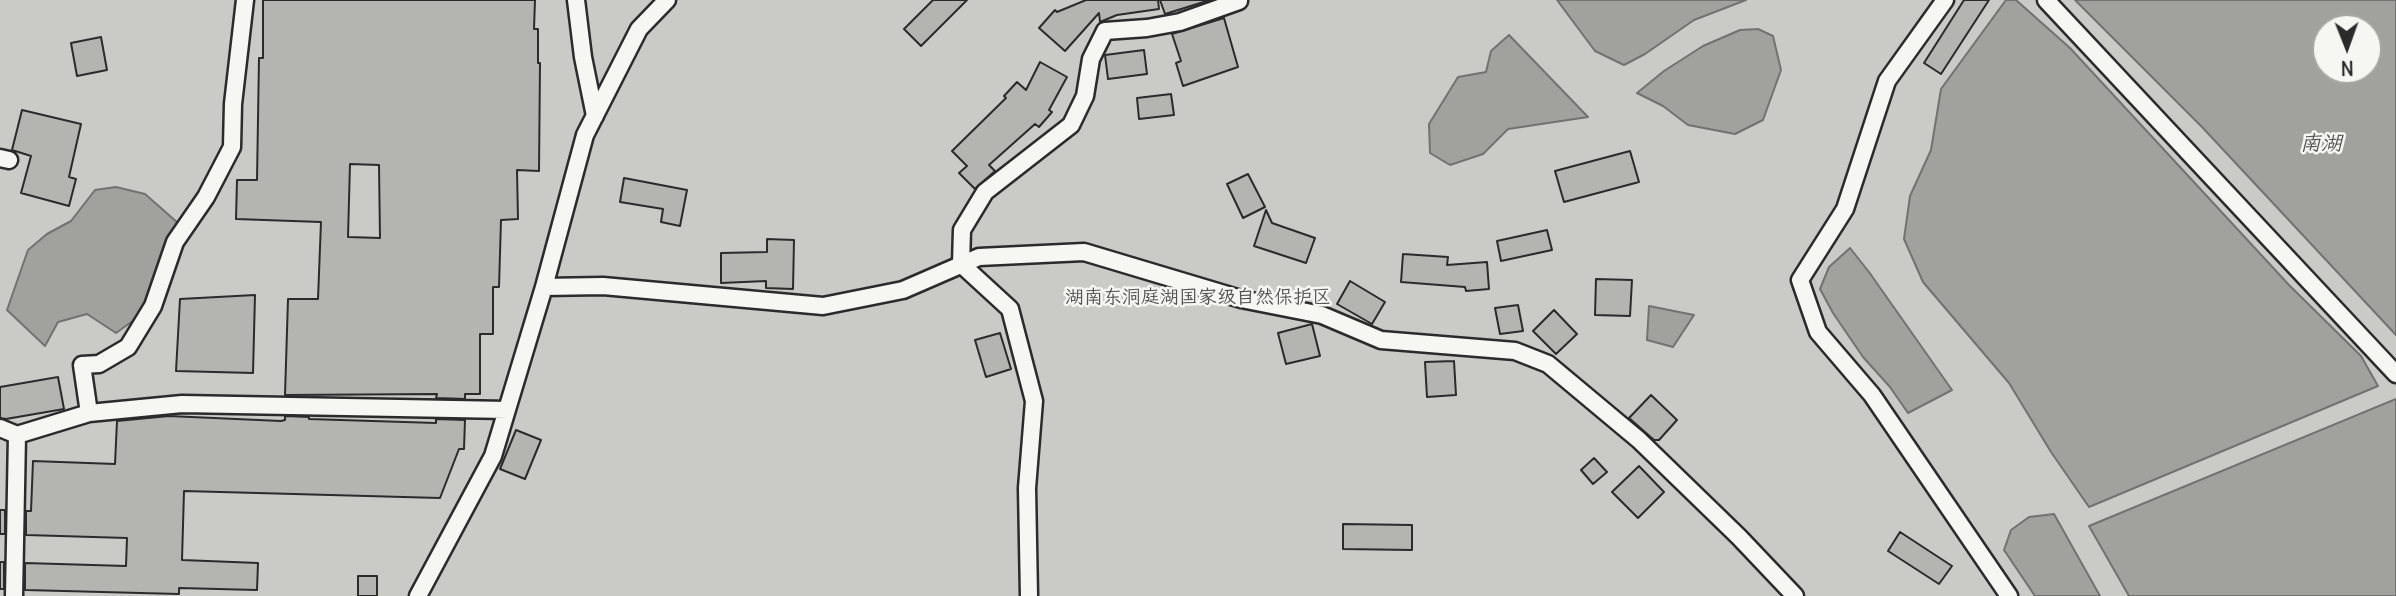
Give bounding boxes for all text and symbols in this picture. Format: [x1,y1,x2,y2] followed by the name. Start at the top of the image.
[2312,14,2382,84] north arrow
[2341,56,2354,80] text: N
[2300,131,2342,157] water label: 南湖
[1065,287,1331,309] park label: 湖南东洞庭湖国家级自然保护区

